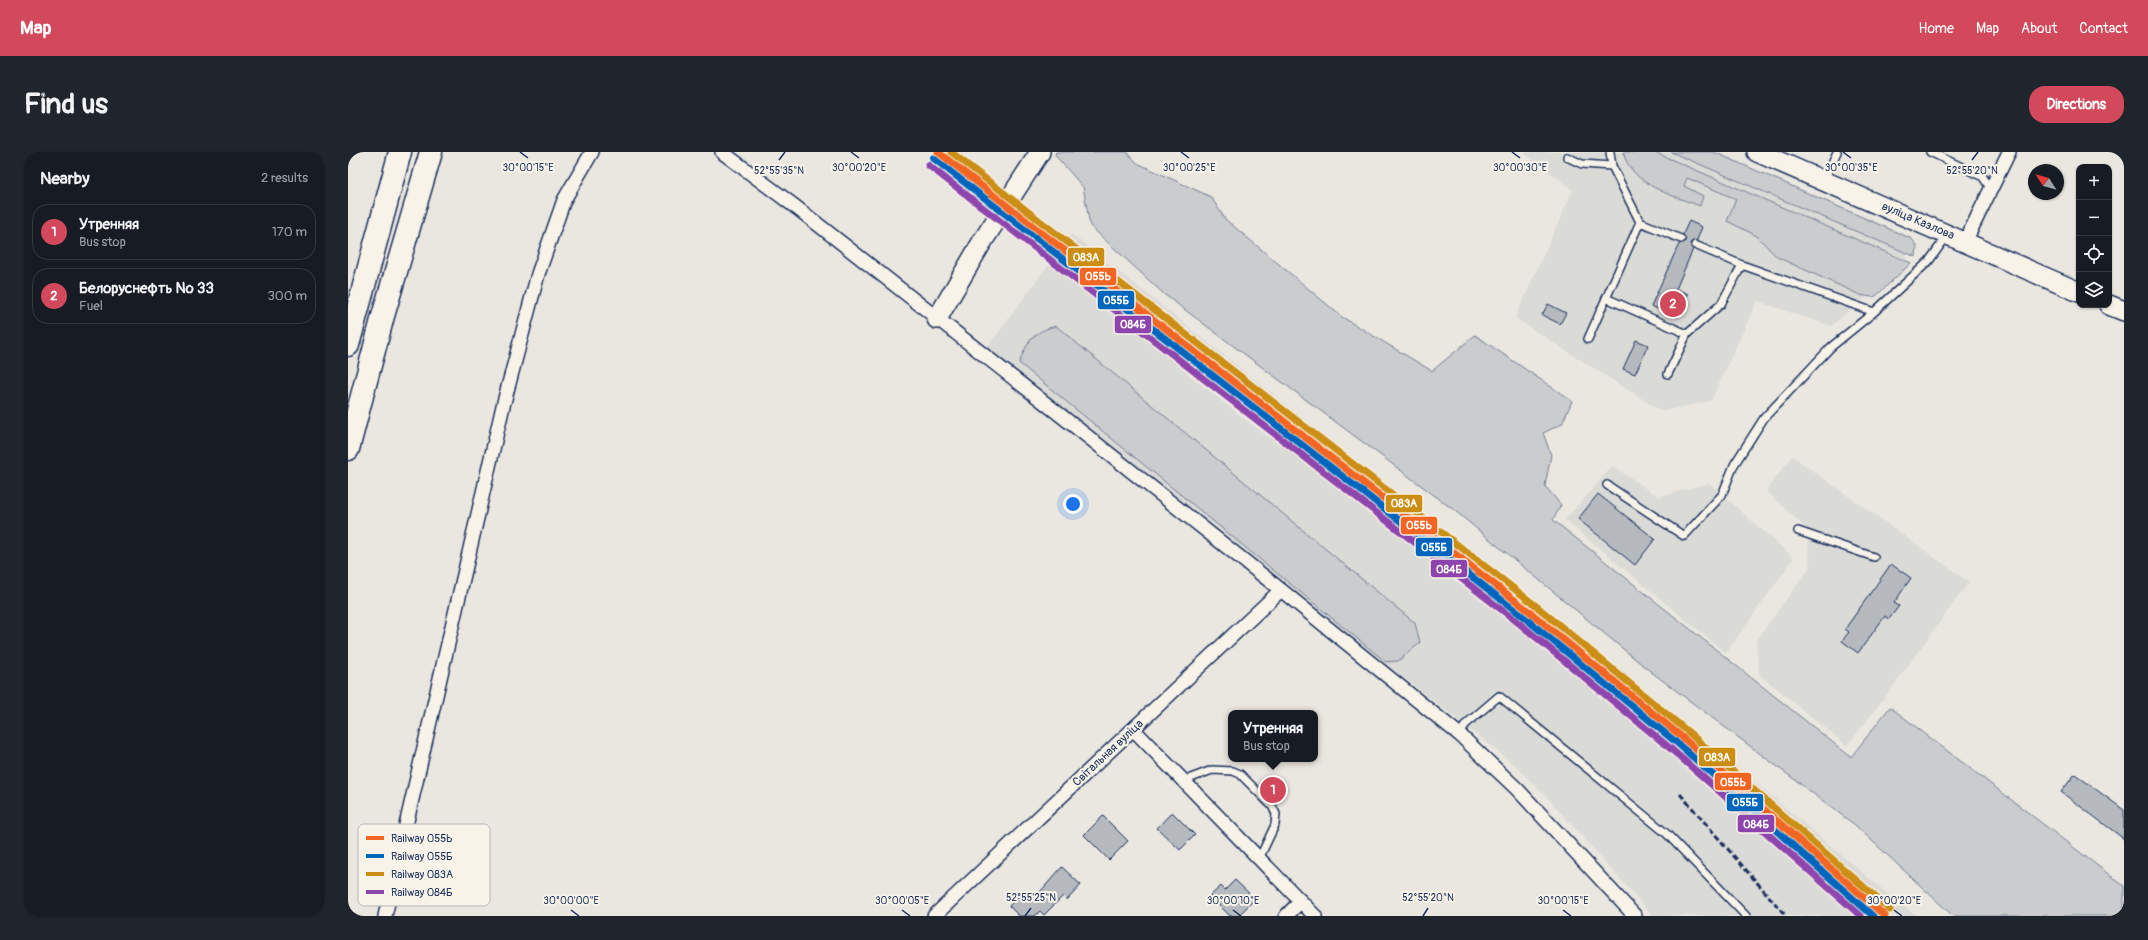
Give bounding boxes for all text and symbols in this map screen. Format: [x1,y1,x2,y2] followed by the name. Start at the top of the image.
[20,16,51,40] text: Map
[1919,20,1954,37] text: Home
[1976,20,1999,37] text: Map
[2021,20,2057,37] text: About
[2079,20,2128,37] text: Contact
[2029,86,2124,123] button: Directions
[24,87,108,122] text: Find us
[502,162,554,174] text: 30°00'15"E
[832,162,886,174] text: 30°00'20"E
[1163,162,1215,174] text: 30°00'25"E
[1493,162,1547,174] text: 30°00'30"E
[1825,162,1877,174] text: 30°00'35"E
[2028,164,2064,200] north arrow
[2076,164,2112,308] map controls
[2076,164,2112,200] button: +
[754,165,804,177] text: 52°55'35"N
[1946,165,1998,177] text: 52°55'20"N
[40,168,89,189] text: Nearby
[261,170,308,186] text: 2 results
[1879,199,1957,243] street label: вуліца Казлова
[2076,200,2112,236] button: −
[79,215,139,234] text: Утренняя
[51,224,57,240] text: 1
[272,224,307,240] text: 170 m
[79,234,126,250] text: Bus stop
[2076,236,2112,272] button: locate
[1067,247,1105,267] line badge: 083А
[1073,251,1100,264] text: 083А
[1079,267,1117,286] line badge: 055Ь
[1085,270,1111,283] text: 055Ь
[2076,272,2112,308] button: layers
[79,279,214,298] text: Белоруснефть № 33
[50,288,58,304] text: 2
[268,288,307,304] text: 300 m
[1660,289,1686,319] pin: 2
[1097,290,1135,310] line badge: 055Б
[1103,294,1129,307] text: 055Б
[79,298,103,314] text: Fuel
[1114,315,1152,334] line badge: 084Б
[1120,318,1146,331] text: 084Б
[1063,494,1083,514] your location
[1385,494,1423,513] line badge: 083А
[1391,497,1418,510] text: 083А
[1400,516,1438,535] line badge: 055Ь
[1406,519,1432,532] text: 055Ь
[1415,537,1453,557] line badge: 055Б
[1421,541,1447,554] text: 055Б
[1430,559,1468,578] line badge: 084Б
[1436,563,1462,576] text: 084Б
[1228,710,1318,762] popup
[1070,716,1147,790] street label: Світальная вуліца
[1243,719,1303,738] text: Утренняя
[1243,738,1290,754] text: Bus stop
[1698,747,1736,767] line badge: 083А
[1704,751,1731,764] text: 083А
[1714,772,1752,791] line badge: 055Ь
[1260,775,1286,805] pin: 1
[1720,776,1746,789] text: 055Ь
[1726,793,1764,812] line badge: 055Б
[1732,796,1758,809] text: 055Б
[1737,814,1775,833] line badge: 084Б
[1743,818,1769,831] text: 084Б
[358,824,490,906] legend
[391,832,453,845] text: Railway 055Ь
[391,850,453,863] text: Railway 055Б
[391,868,453,881] text: Railway 083А
[391,886,453,899] text: Railway 084Б
[1006,892,1056,904] text: 52°55'25"N
[1402,892,1454,904] text: 52°55'20"N
[543,895,599,907] text: 30°00'00"E
[875,895,929,907] text: 30°00'05"E
[1207,895,1259,907] text: 30°00'10"E
[1537,895,1589,907] text: 30°00'15"E
[1867,895,1921,907] text: 30°00'20"E

